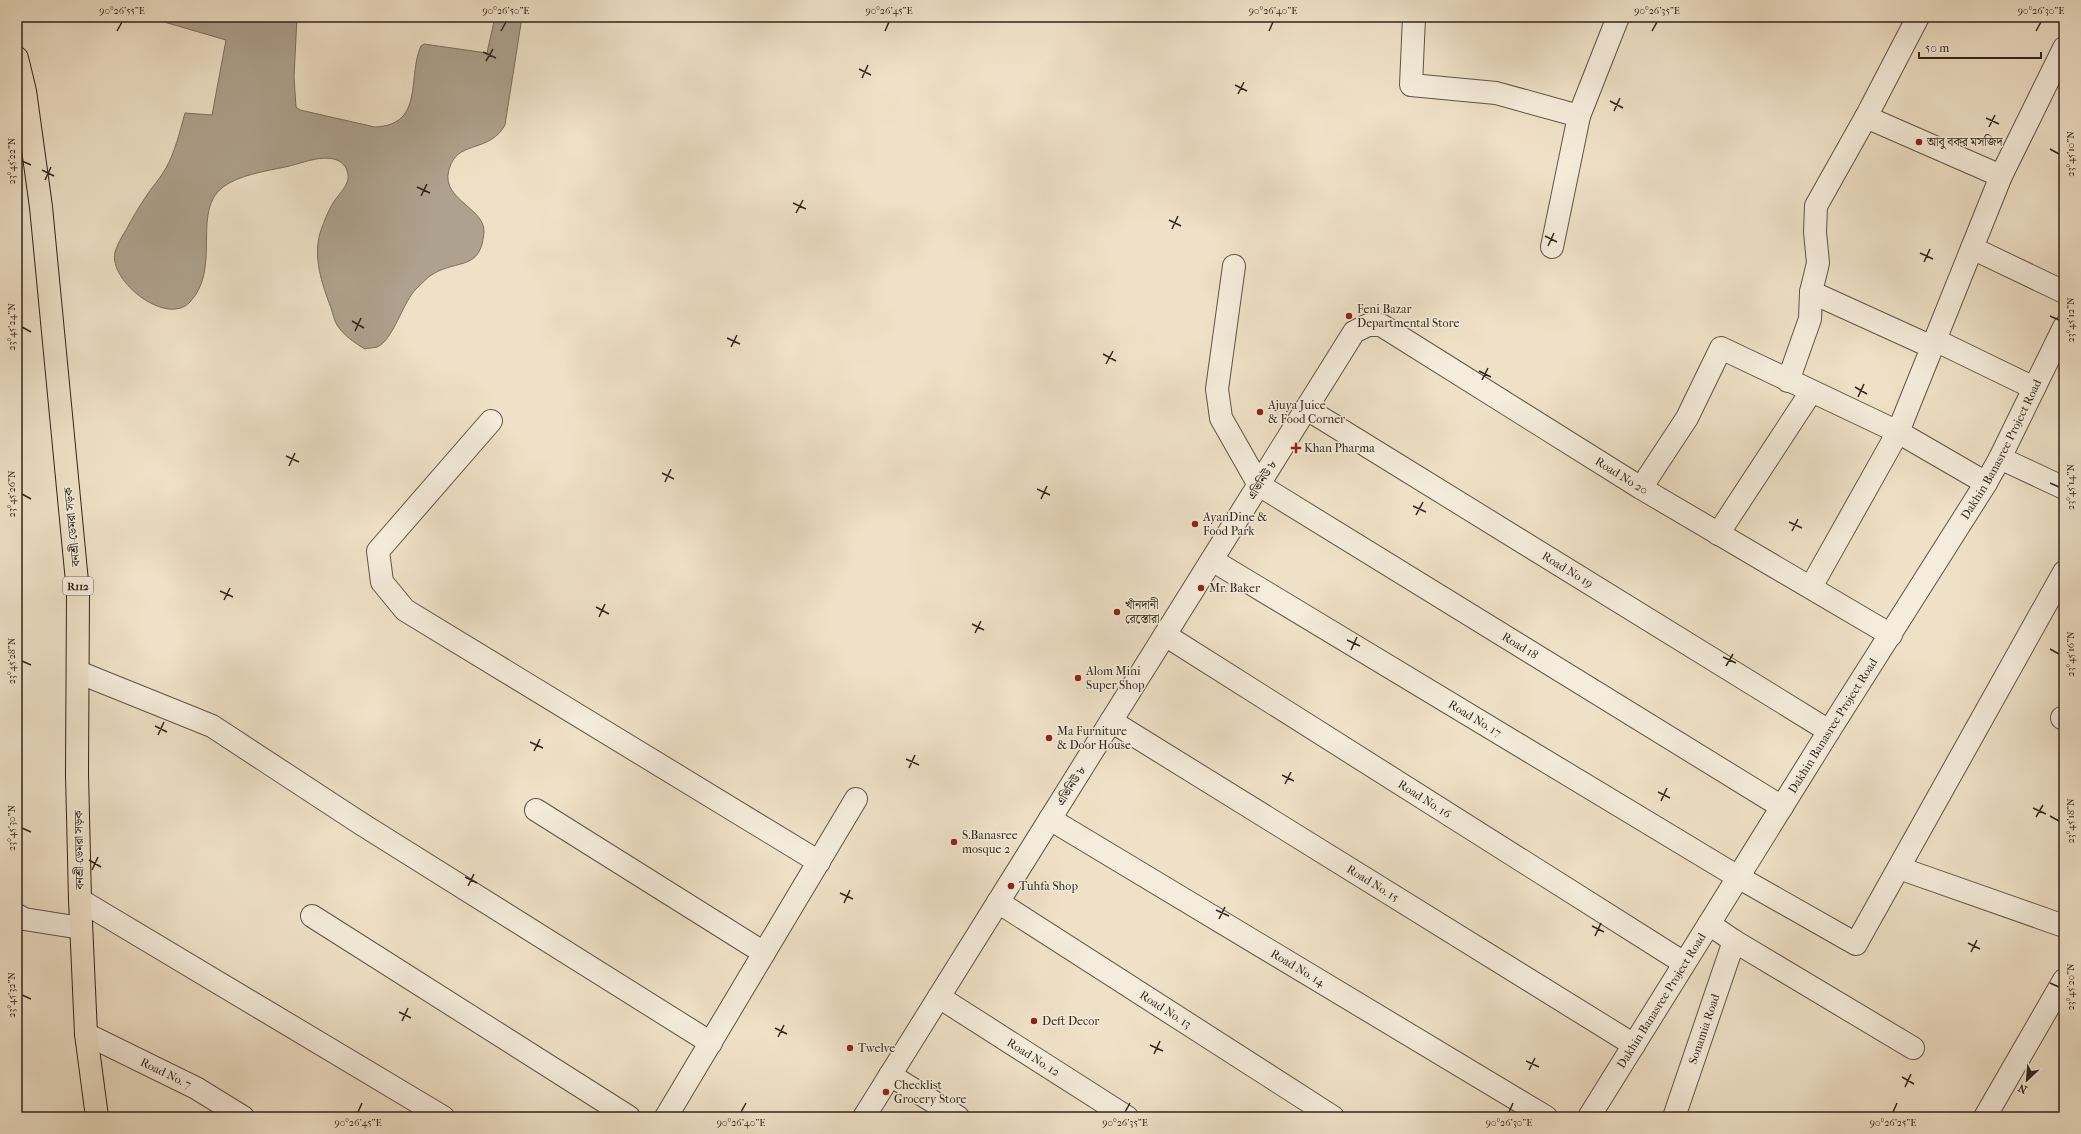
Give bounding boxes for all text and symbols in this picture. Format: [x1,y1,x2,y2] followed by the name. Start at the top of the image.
[99,5,145,17] text: 90°26'55"E
[483,5,529,17] text: 90°26'50"E
[865,5,913,17] text: 90°26'45"E
[1249,5,1297,17] text: 90°26'40"E
[1634,5,1680,17] text: 90°26'35"E
[2018,5,2064,17] text: 90°26'30"E
[1919,34,2041,60] scale bar
[1925,41,1949,55] text: 50 m
[2065,131,2077,177] text: 23°45'10"N
[1926,134,2003,150] place label: আবু বকর মসজিদ
[6,137,18,184] text: 23°45'22"N
[1914,137,1924,147] marker: আবু বকর মসজিদ
[2065,297,2077,343] text: 23°45'12"N
[1357,302,1460,330] place label: Feni Bazar Departmental Store
[6,303,18,351] text: 23°45'24"N
[1344,311,1354,321] marker: Feni Bazar Departmental Store
[1958,377,2045,522] street label: Dakhin Banasree Project Road
[1267,398,1346,426] place label: Ajuya Juice & Food Corner
[1255,407,1265,417] marker: Ajuya Juice & Food Corner
[1304,441,1375,455] place label: Khan Pharma
[1291,443,1301,453] marker: Khan Pharma
[1593,454,1651,498] street label: Road No 20
[1243,457,1280,502] street label: এভিনিউ ৮
[2065,464,2077,510] text: 23°45'14"N
[6,470,18,518] text: 23°45'26"N
[60,486,83,568] street label: বনশ্রী-ডেমরা সড়ক
[1202,510,1267,538] place label: AyanDine & Food Park
[1190,519,1200,529] marker: AyanDine & Food Park
[1539,549,1596,591] street label: Road No 19
[63,577,93,595] road number: R112
[1209,581,1261,595] place label: Mr. Baker
[1196,583,1206,593] marker: Mr. Baker
[1125,597,1160,626] place label: খাঁনদানী রেস্তোরা
[1112,607,1122,617] marker: খাঁনদানী রেস্তোরা
[1499,629,1541,662] street label: Road 18
[2065,631,2077,677] text: 23°45'16"N
[6,637,18,684] text: 23°45'28"N
[1785,655,1881,796] street label: Dakhin Banasree Project Road
[1085,664,1145,692] place label: Alom Mini Super Shop
[1073,673,1083,683] marker: Alom Mini Super Shop
[1446,697,1504,740] street label: Road No. 17
[1057,724,1131,752] place label: Ma Furniture & Door House
[1044,733,1054,743] marker: Ma Furniture & Door House
[1052,763,1089,808] street label: এভিনিউ ৮
[1395,777,1454,821] street label: Road No. 16
[2065,798,2077,844] text: 23°45'18"N
[6,805,18,851] text: 23°45'30"N
[70,810,87,891] street label: বনশ্রী-ডেমরা সড়ক
[962,828,1018,856] place label: S.Banasree mosque 2
[949,837,959,847] marker: S.Banasree mosque 2
[1344,862,1401,905] street label: Road No. 15
[1019,879,1078,893] place label: Tuhfa Shop
[1006,881,1016,891] marker: Tuhfa Shop
[1614,930,1709,1071] street label: Dakhin Banasree Project Road
[1268,946,1328,990] street label: Road No. 14
[2065,963,2077,1011] text: 23°45'20"N
[6,972,18,1018] text: 23°45'32"N
[1137,988,1194,1031] street label: Road No. 13
[1686,992,1723,1066] street label: Sonamia Road
[1042,1014,1100,1028] place label: Deft Decor
[1029,1016,1039,1026] marker: Deft Decor
[1004,1035,1062,1079] street label: Road No. 12
[858,1041,895,1055] place label: Twelve
[845,1043,855,1053] marker: Twelve
[138,1055,194,1092] street label: Road No. 7
[2007,1060,2047,1100] north arrow
[894,1078,966,1106] place label: Checklist Grocery Store
[2016,1081,2029,1096] text: N
[881,1087,891,1097] marker: Checklist Grocery Store
[334,1117,382,1129] text: 90°26'45"E
[717,1117,765,1129] text: 90°26'40"E
[1102,1117,1148,1129] text: 90°26'35"E
[1486,1117,1532,1129] text: 90°26'30"E
[1870,1117,1916,1129] text: 90°26'25"E

